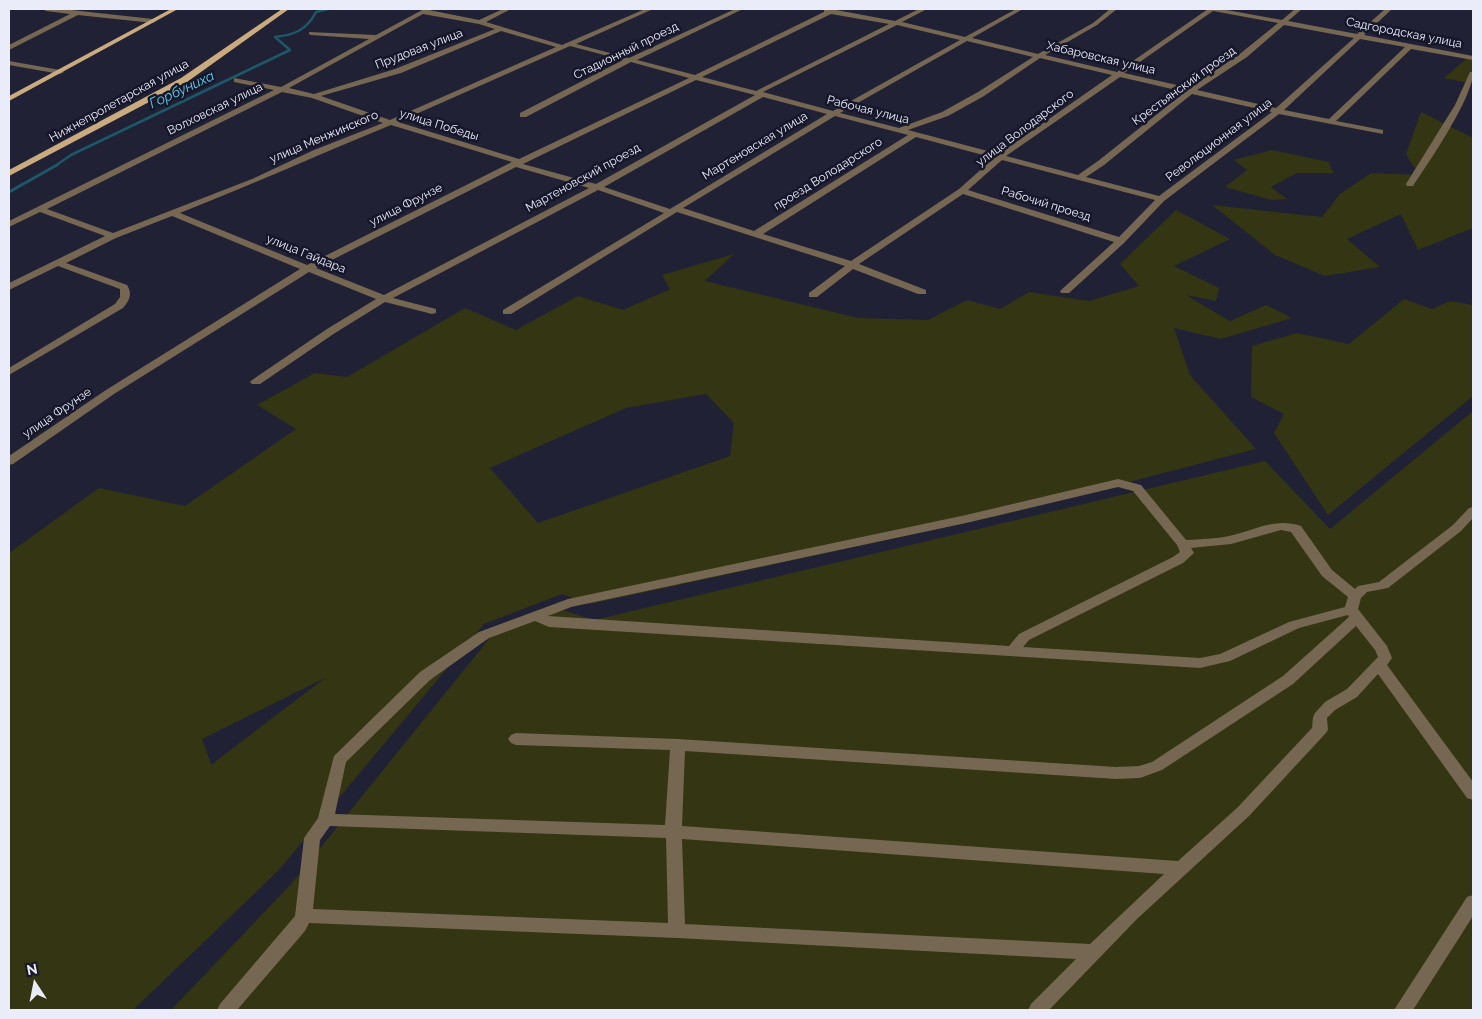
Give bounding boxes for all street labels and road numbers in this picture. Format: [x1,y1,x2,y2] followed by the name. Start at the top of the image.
[1345,15,1463,51] street label: Садгородская улица
[571,19,681,83] street label: Стадионный проезд
[373,26,465,72] street label: Прудовая улица
[1045,38,1157,78] street label: Хабаровская улица
[1129,44,1239,128] street label: Крестьянский проезд
[47,57,191,145] street label: Нижнепролетарская улица
[165,80,265,138] street label: Волховская улица
[973,87,1077,169] street label: улица Володарского
[825,93,911,127] street label: Рабочая улица
[1163,95,1275,185] street label: Революционная улица
[398,106,480,144] street label: улица Победы
[267,108,381,166] street label: улица Менжинского
[700,109,810,183] street label: Мартеновская улица
[771,135,885,213] street label: проезд Володарского
[523,140,643,216] street label: Мартеновский проезд
[367,180,445,230] street label: улица Фрунзе
[1000,184,1092,224] street label: Рабочий проезд
[264,232,348,276] street label: улица Гайдара
[20,385,94,441] street label: улица Фрунзе

